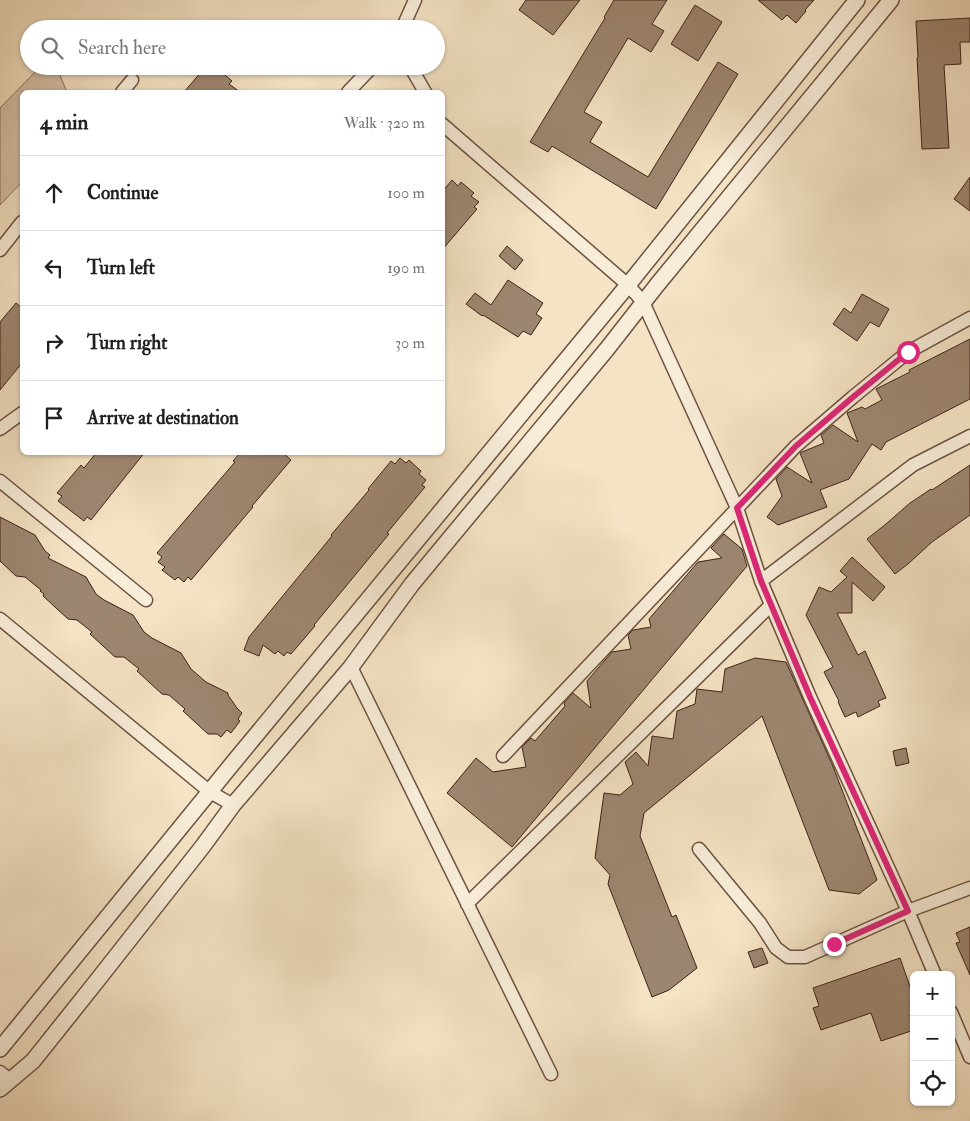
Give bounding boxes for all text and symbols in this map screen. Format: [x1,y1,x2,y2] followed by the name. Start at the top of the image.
[20,20,445,75] search box
[38,34,66,62] icon: search
[78,36,166,60] text: Search here
[40,109,88,136] text: 4 min
[344,113,425,133] text: Walk · 320 m
[40,179,68,207] icon: ahead
[87,181,158,205] text: Continue
[387,183,425,203] text: 100 m
[40,254,68,282] icon: left
[87,256,155,280] text: Turn left
[387,258,425,278] text: 190 m
[40,329,68,357] icon: right
[87,331,167,355] text: Turn right
[395,333,425,353] text: 30 m
[897,341,920,364] route start
[40,404,68,432] icon: arrive
[87,406,239,430] text: Arrive at destination
[823,933,846,956] route end
[910,971,955,1106] map controls
[910,971,955,1016] button: +
[910,1016,955,1061] button: −
[910,1061,955,1106] button: locate

